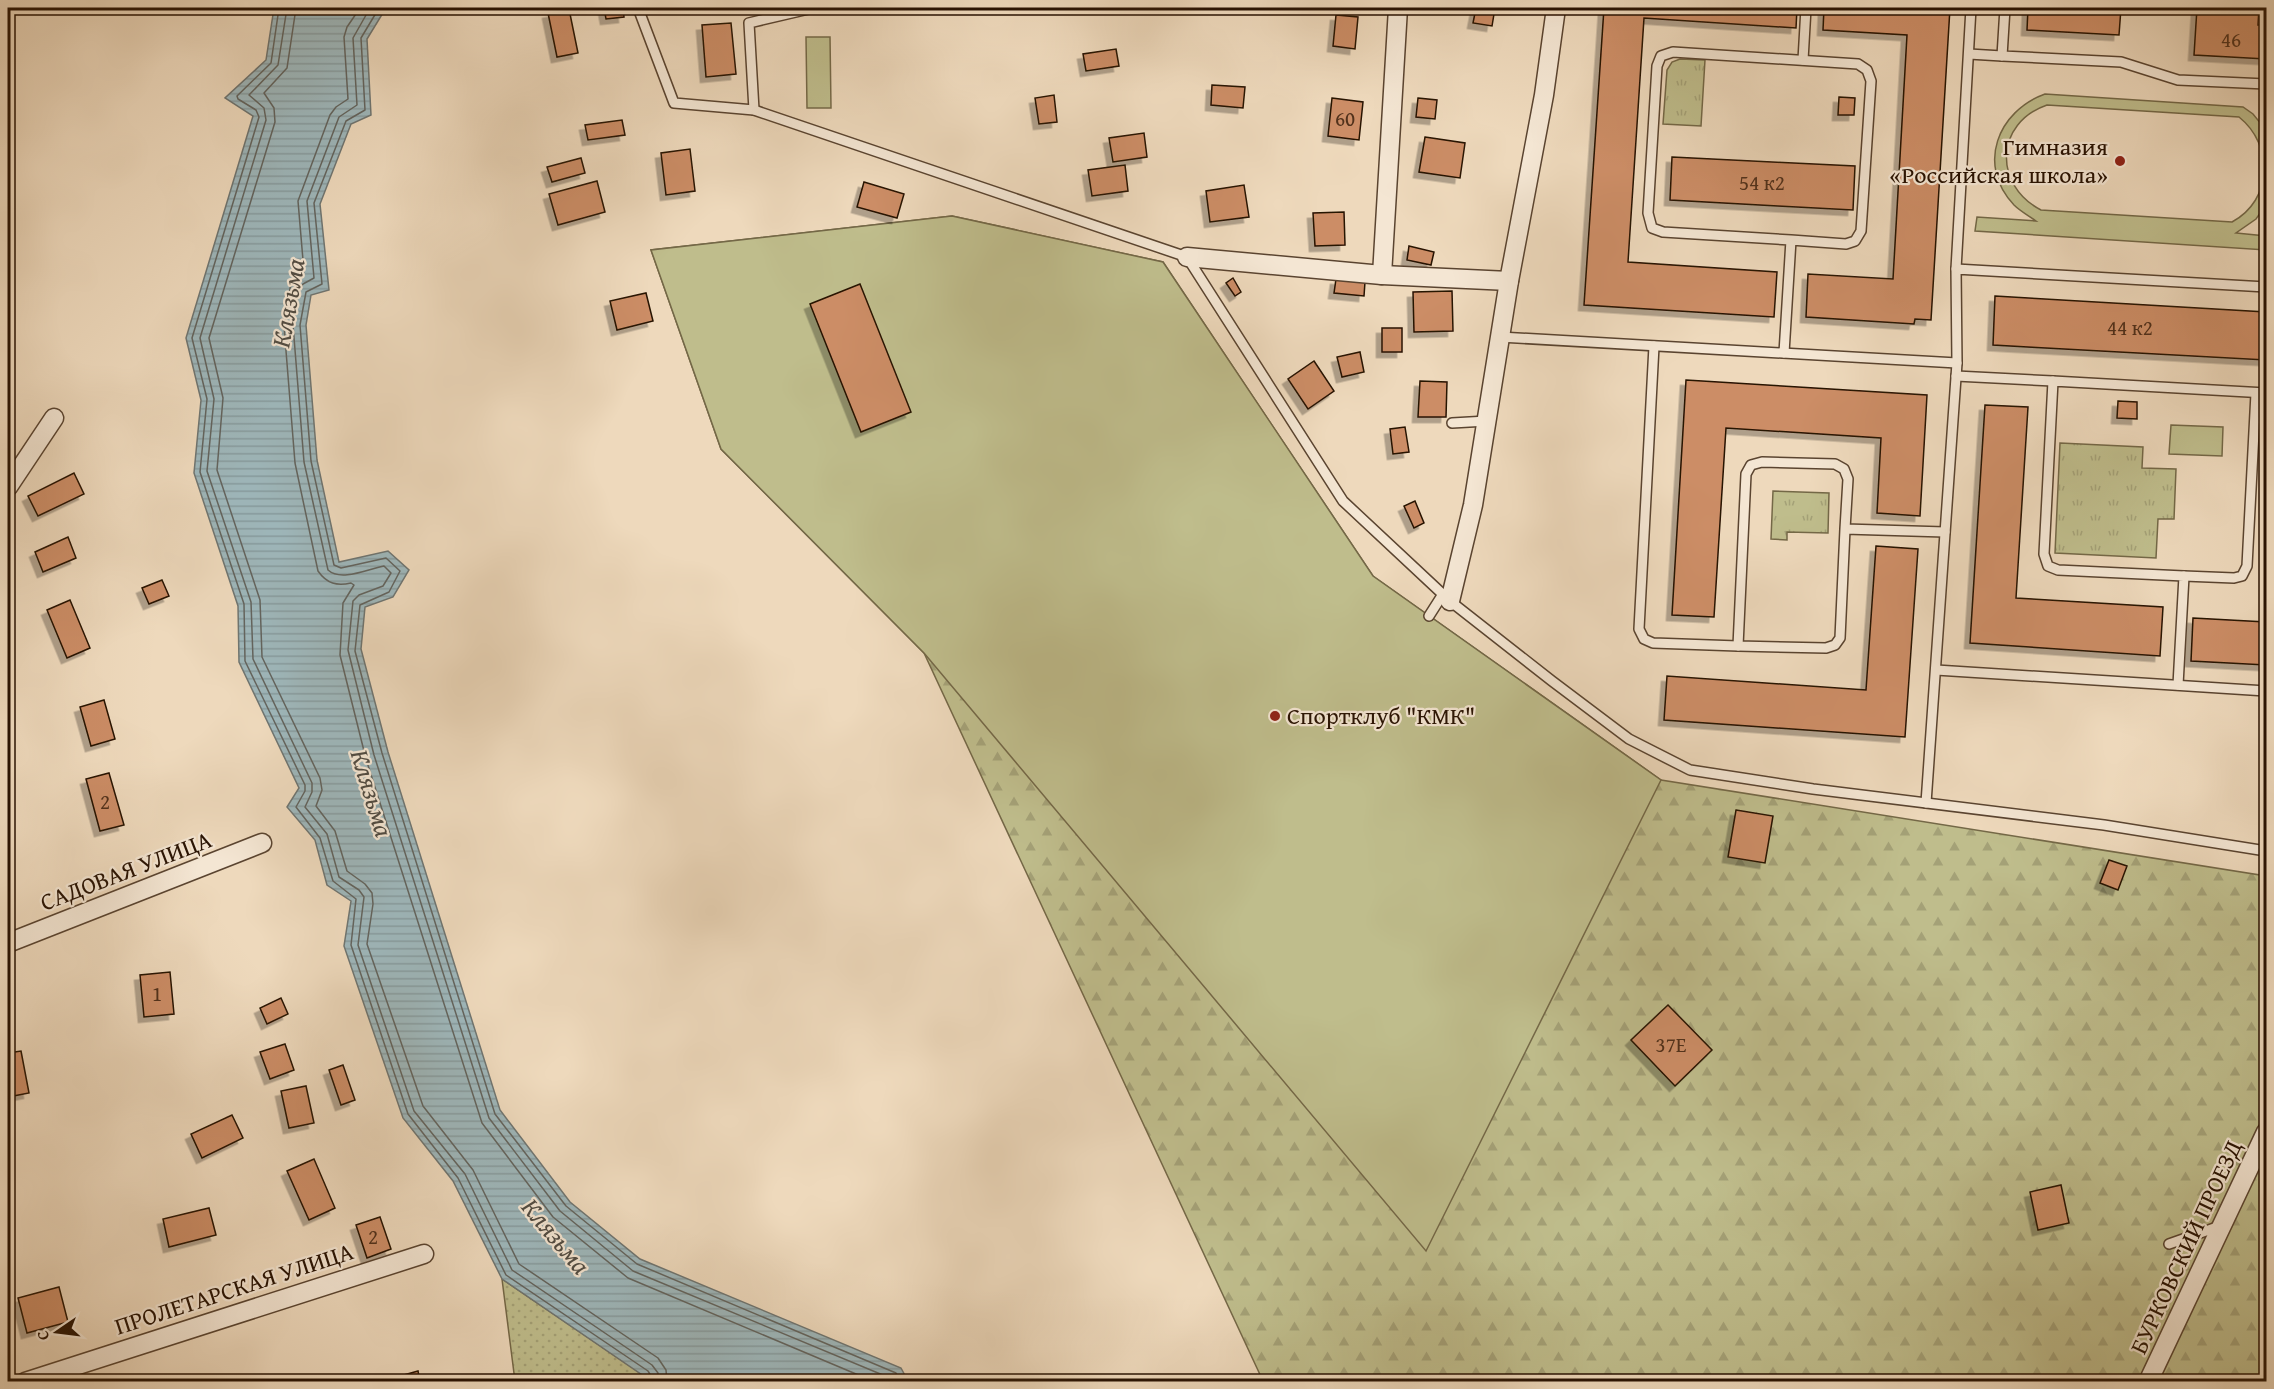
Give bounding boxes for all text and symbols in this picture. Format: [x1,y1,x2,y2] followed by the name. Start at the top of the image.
[2221,24,2241,55] house number: 46
[1335,103,1355,134] house number: 60
[1890,129,2108,192] place label: Гимназия «Российская школа»
[2113,154,2127,168] marker: Гимназия «Российская школа»
[1739,167,1785,198] house number: 54 к2
[261,255,315,351] water label: Клязьма
[2107,312,2153,343] house number: 44 к2
[1287,698,1475,733] place label: Спортклуб "КМК"
[1268,709,1282,723] marker: Спортклуб "КМК"
[341,744,404,842] water label: Клязьма
[100,786,110,817] house number: 2
[35,822,217,919] street label: САДОВАЯ УЛИЦА
[152,978,162,1009] house number: 1
[1656,1029,1687,1060] house number: 37Е
[2121,1134,2250,1359] street label: БУРКОВСКИЙ ПРОЕЗД
[513,1189,600,1283] water label: Клязьма
[368,1221,378,1252] house number: 2
[110,1233,358,1344] street label: ПРОЛЕТАРСКАЯ УЛИЦА
[27,1302,87,1362] north arrow
[30,1328,55,1343] text: С

